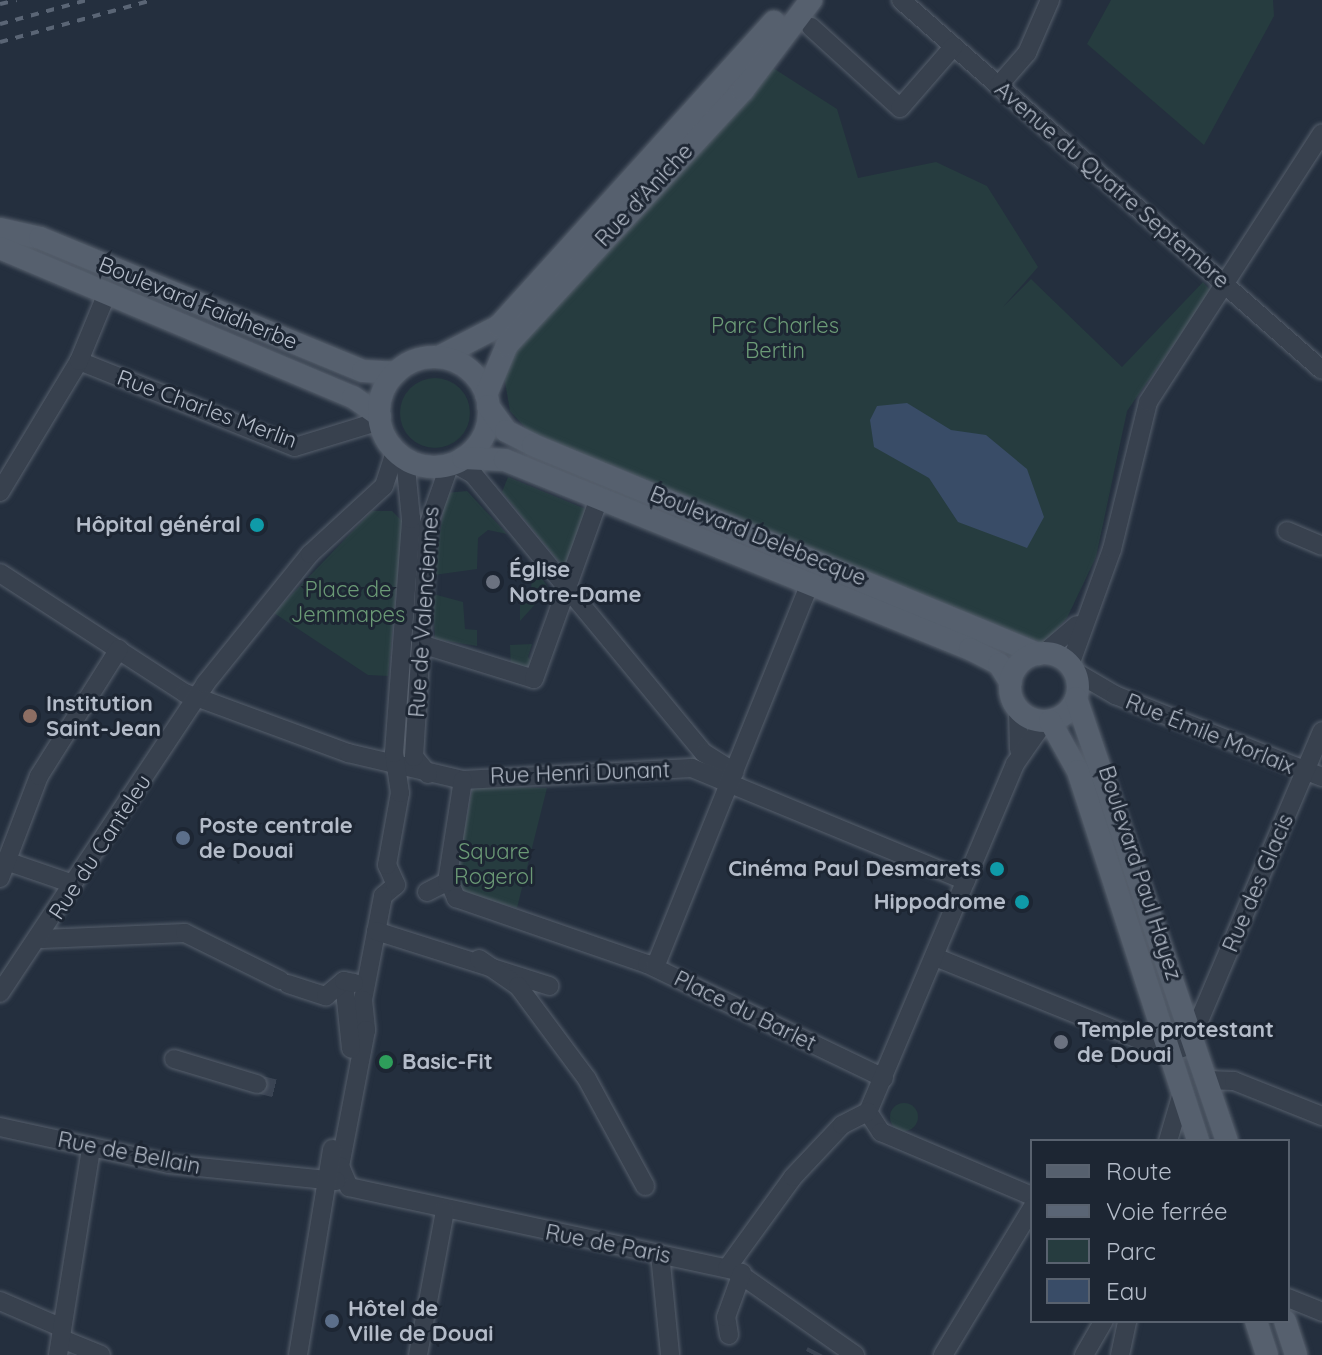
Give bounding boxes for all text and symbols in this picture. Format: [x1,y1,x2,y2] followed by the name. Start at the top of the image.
[989,76,1235,294] street label: Avenue du Quatre Septembre
[590,138,698,252] street label: Rue d'Aniche
[95,251,301,355] street label: Boulevard Faidherbe
[711,312,839,364] park label: Parc Charles Bertin
[114,364,300,454] street label: Rue Charles Merlin
[646,481,870,591] street label: Boulevard Delebecque
[403,506,445,718] street label: Rue de Valenciennes
[76,512,241,538] place label: Hôpital général
[248,516,266,534] marker: Hôpital général
[509,556,641,608] place label: Église Notre-Dame
[484,573,502,591] marker: Église Notre-Dame
[291,576,405,628] park label: Place de Jemmapes
[1122,688,1298,780] street label: Rue Émile Morlaix
[46,690,161,742] place label: Institution Saint-Jean
[21,707,39,725] marker: Institution Saint-Jean
[489,757,671,789] street label: Rue Henri Dunant
[1093,763,1187,983] street label: Boulevard Paul Hayez
[43,770,157,924] street label: Rue du Canteleu
[1217,810,1299,956] street label: Rue des Glacis
[199,812,353,864] place label: Poste centrale de Douai
[174,829,192,847] marker: Poste centrale de Douai
[454,838,534,890] park label: Square Rogerol
[728,856,981,882] place label: Cinéma Paul Desmarets
[988,860,1006,878] marker: Cinéma Paul Desmarets
[874,889,1006,915] place label: Hippodrome
[1013,893,1031,911] marker: Hippodrome
[670,965,820,1057] street label: Place du Barlet
[1077,1016,1274,1068] place label: Temple protestant de Douai
[1052,1033,1070,1051] marker: Temple protestant de Douai
[402,1049,493,1075] place label: Basic-Fit
[377,1053,395,1071] marker: Basic-Fit
[55,1126,203,1180] street label: Rue de Bellain
[1030,1139,1290,1323] legend
[1106,1156,1172,1186] text: Route
[1106,1196,1228,1226] text: Voie ferrée
[543,1219,673,1269] street label: Rue de Paris
[1106,1236,1156,1266] text: Parc
[1106,1276,1148,1306] text: Eau
[348,1295,493,1346] place label: Hôtel de Ville de Douai
[323,1312,341,1330] marker: Hôtel de Ville de Douai

